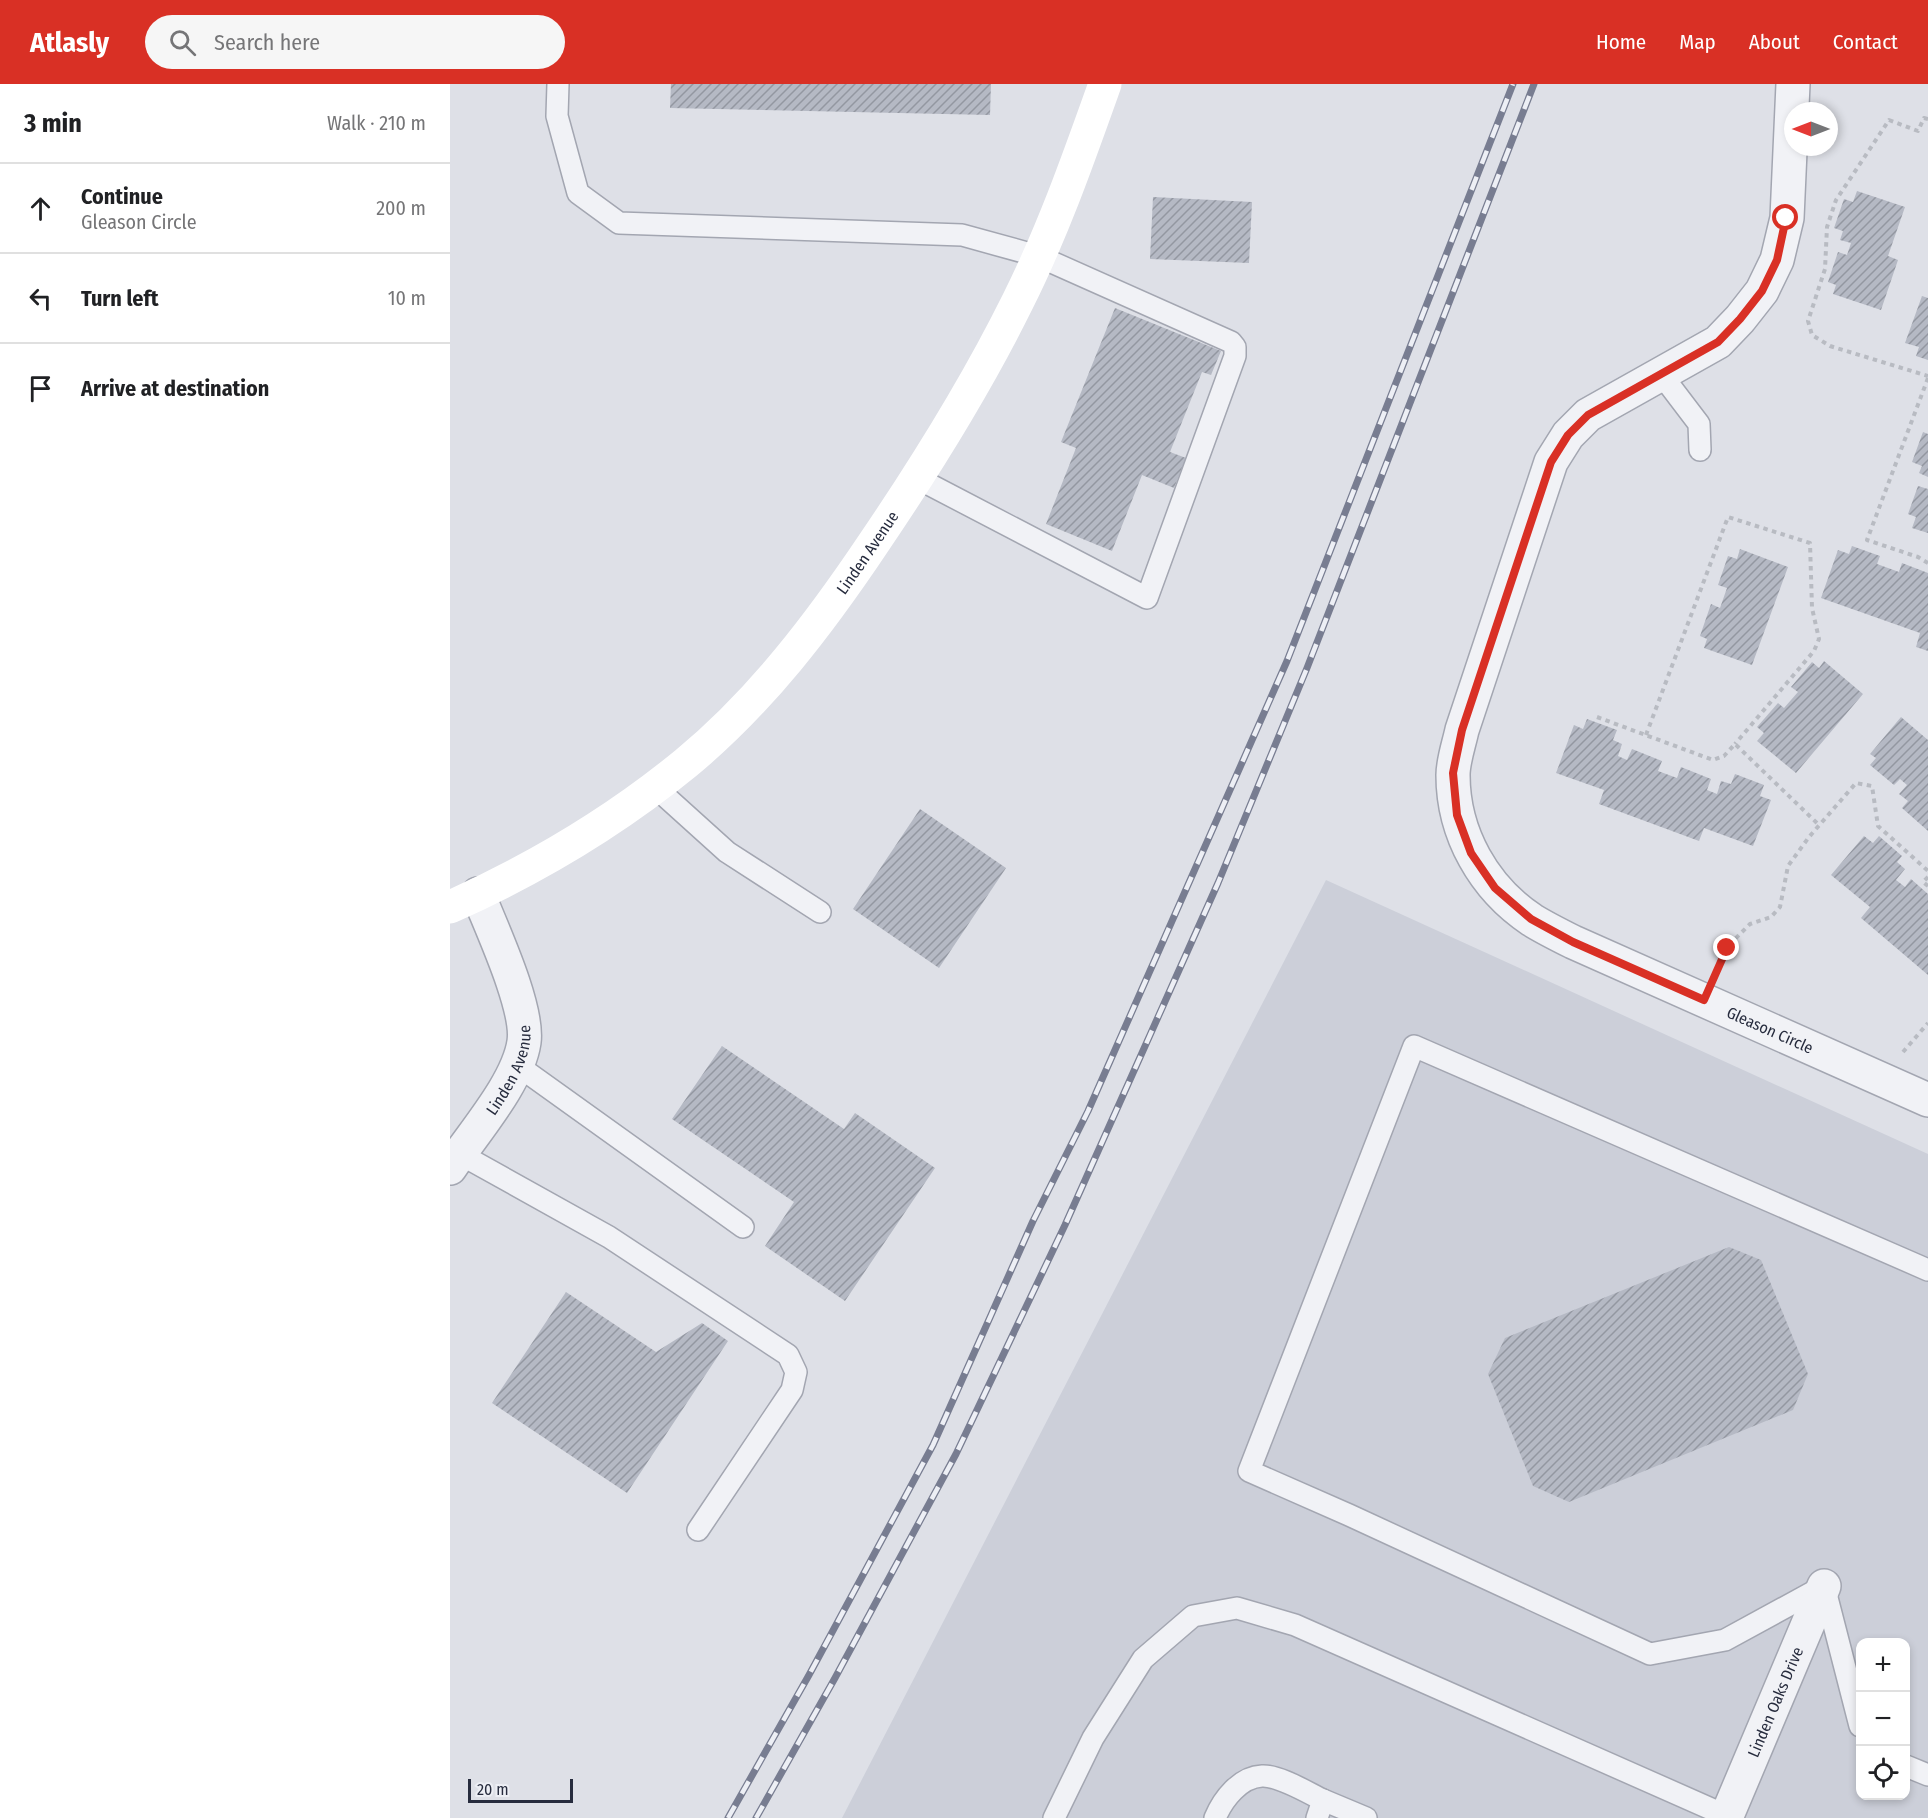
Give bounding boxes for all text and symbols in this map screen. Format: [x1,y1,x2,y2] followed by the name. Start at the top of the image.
[145,15,565,69] search box
[30,26,109,59] text: Atlasly
[166,26,199,59] icon: search
[214,29,320,56] text: Search here
[1596,29,1646,55] text: Home
[1679,29,1716,55] text: Map
[1749,29,1800,55] text: About
[1833,29,1898,55] text: Contact
[1784,102,1838,156] north arrow
[24,108,82,139] text: 3 min
[327,111,426,135] text: Walk · 210 m
[81,183,163,210] text: Continue
[24,192,57,225] icon: ahead
[376,196,426,220] text: 200 m
[1772,204,1798,230] route start
[81,210,197,234] text: Gleason Circle
[24,282,57,315] icon: left
[81,285,159,312] text: Turn left
[388,286,426,310] text: 10 m
[24,372,57,405] icon: arrive
[81,375,269,402] text: Arrive at destination
[832,507,902,598] street label: Linden Avenue
[1713,934,1739,960] route end
[1724,1002,1816,1057] street label: Gleason Circle
[482,1024,534,1118] street label: Linden Avenue
[1856,1638,1910,1800] map controls
[1856,1638,1910,1692] button: +
[1743,1644,1807,1760] street label: Linden Oaks Drive
[1856,1692,1910,1746] button: −
[1856,1746,1910,1800] button: locate
[468,1776,573,1804] scale bar
[477,1780,508,1799] text: 20 m

